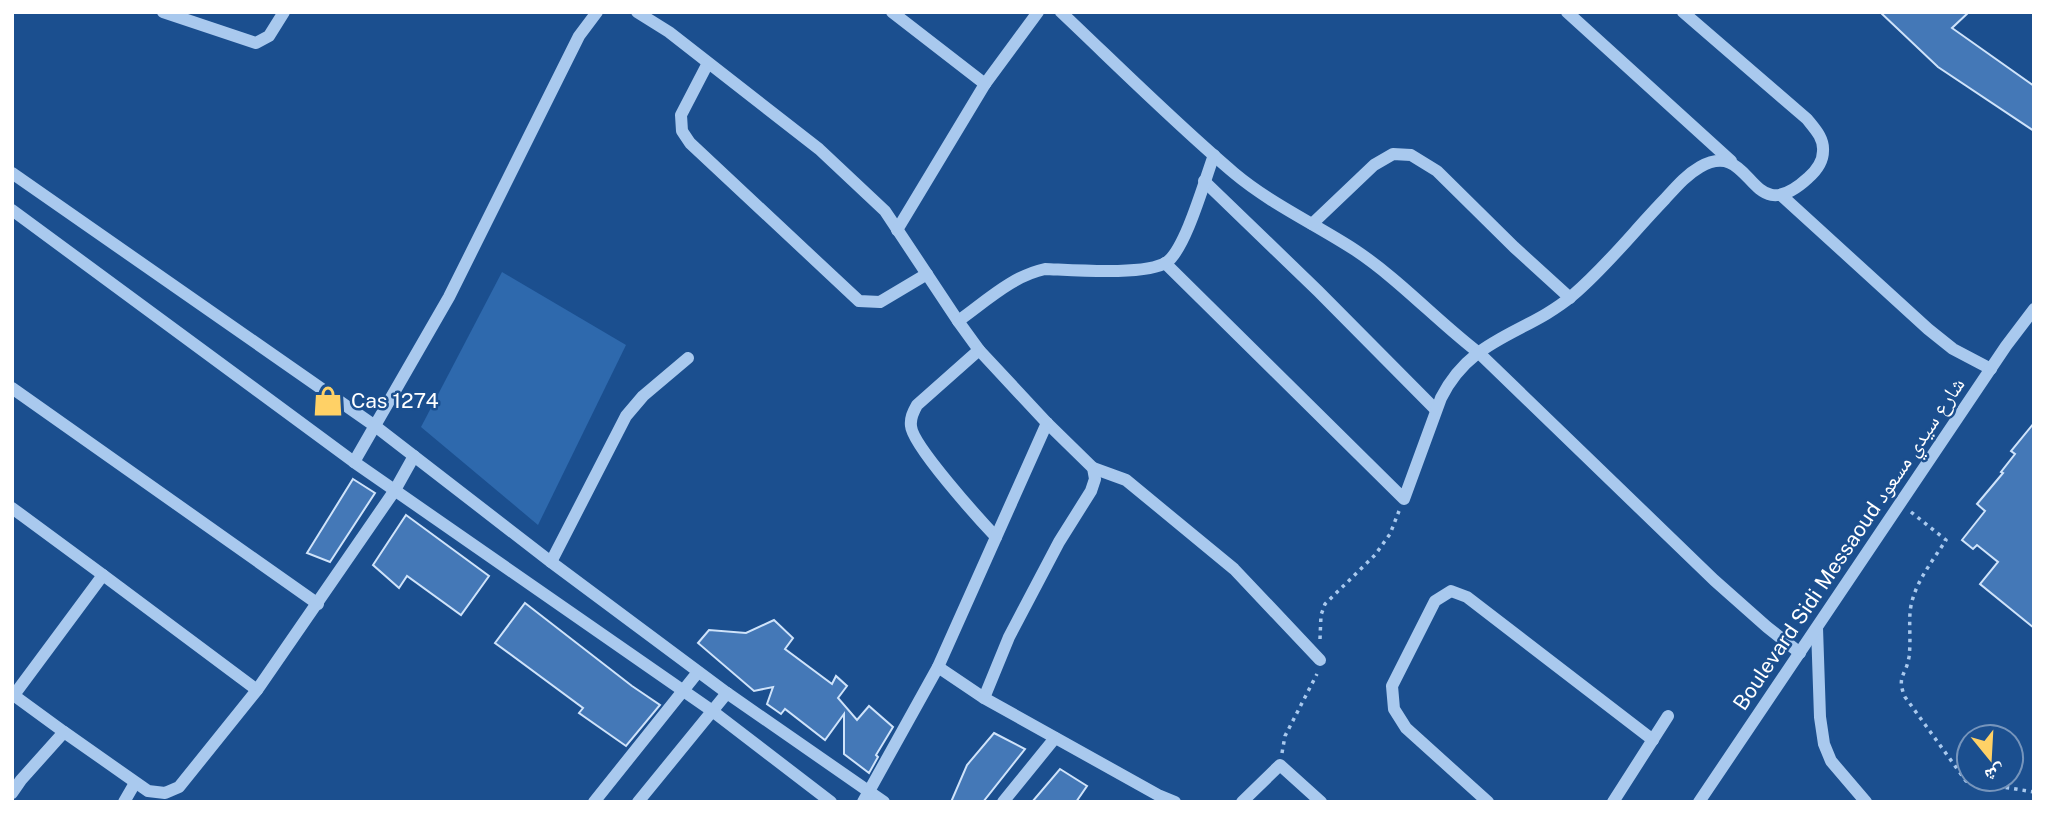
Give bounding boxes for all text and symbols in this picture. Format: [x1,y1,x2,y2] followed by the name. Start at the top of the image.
[1728,373,1973,717] street label: Boulevard Sidi Messaoud شارع سيدي مسعود
[311,384,345,418] shop icon: Cas 1274
[351,388,439,413] place label: Cas 1274
[1955,723,2025,793] north arrow
[1982,760,2008,788] text: ش

